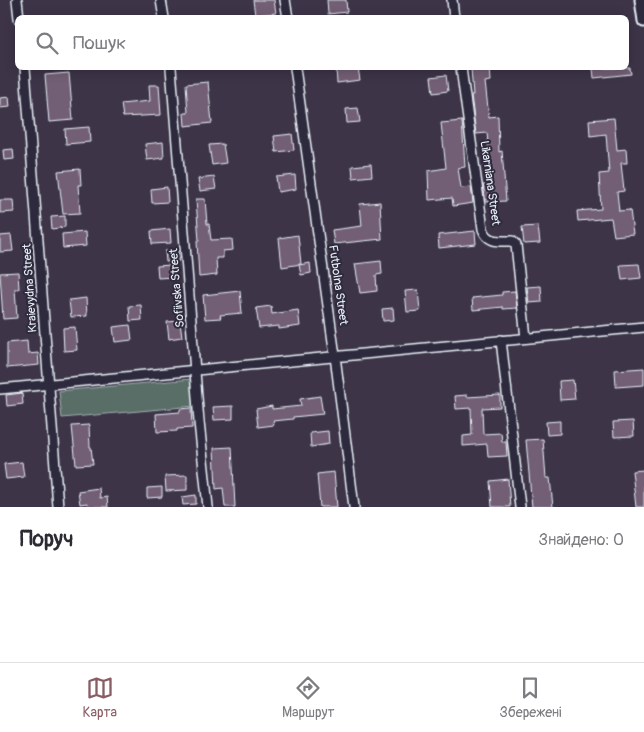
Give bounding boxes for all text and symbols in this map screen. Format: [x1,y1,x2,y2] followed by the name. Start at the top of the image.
[15,15,629,70] search box
[33,29,61,57] icon: search
[73,31,126,55] text: Пошук
[477,140,503,227] street label: Likarniana Street
[19,243,41,333] street label: Kraievydna Street
[325,244,351,326] street label: Futbolna Street
[166,248,188,328] street label: Sofiivska Street
[20,526,73,553] text: Поруч
[539,530,624,550] text: Знайдено: 0
[82,674,117,721] tab: Карта
[282,674,335,721] tab: Маршрут
[499,674,562,721] tab: Збережені

